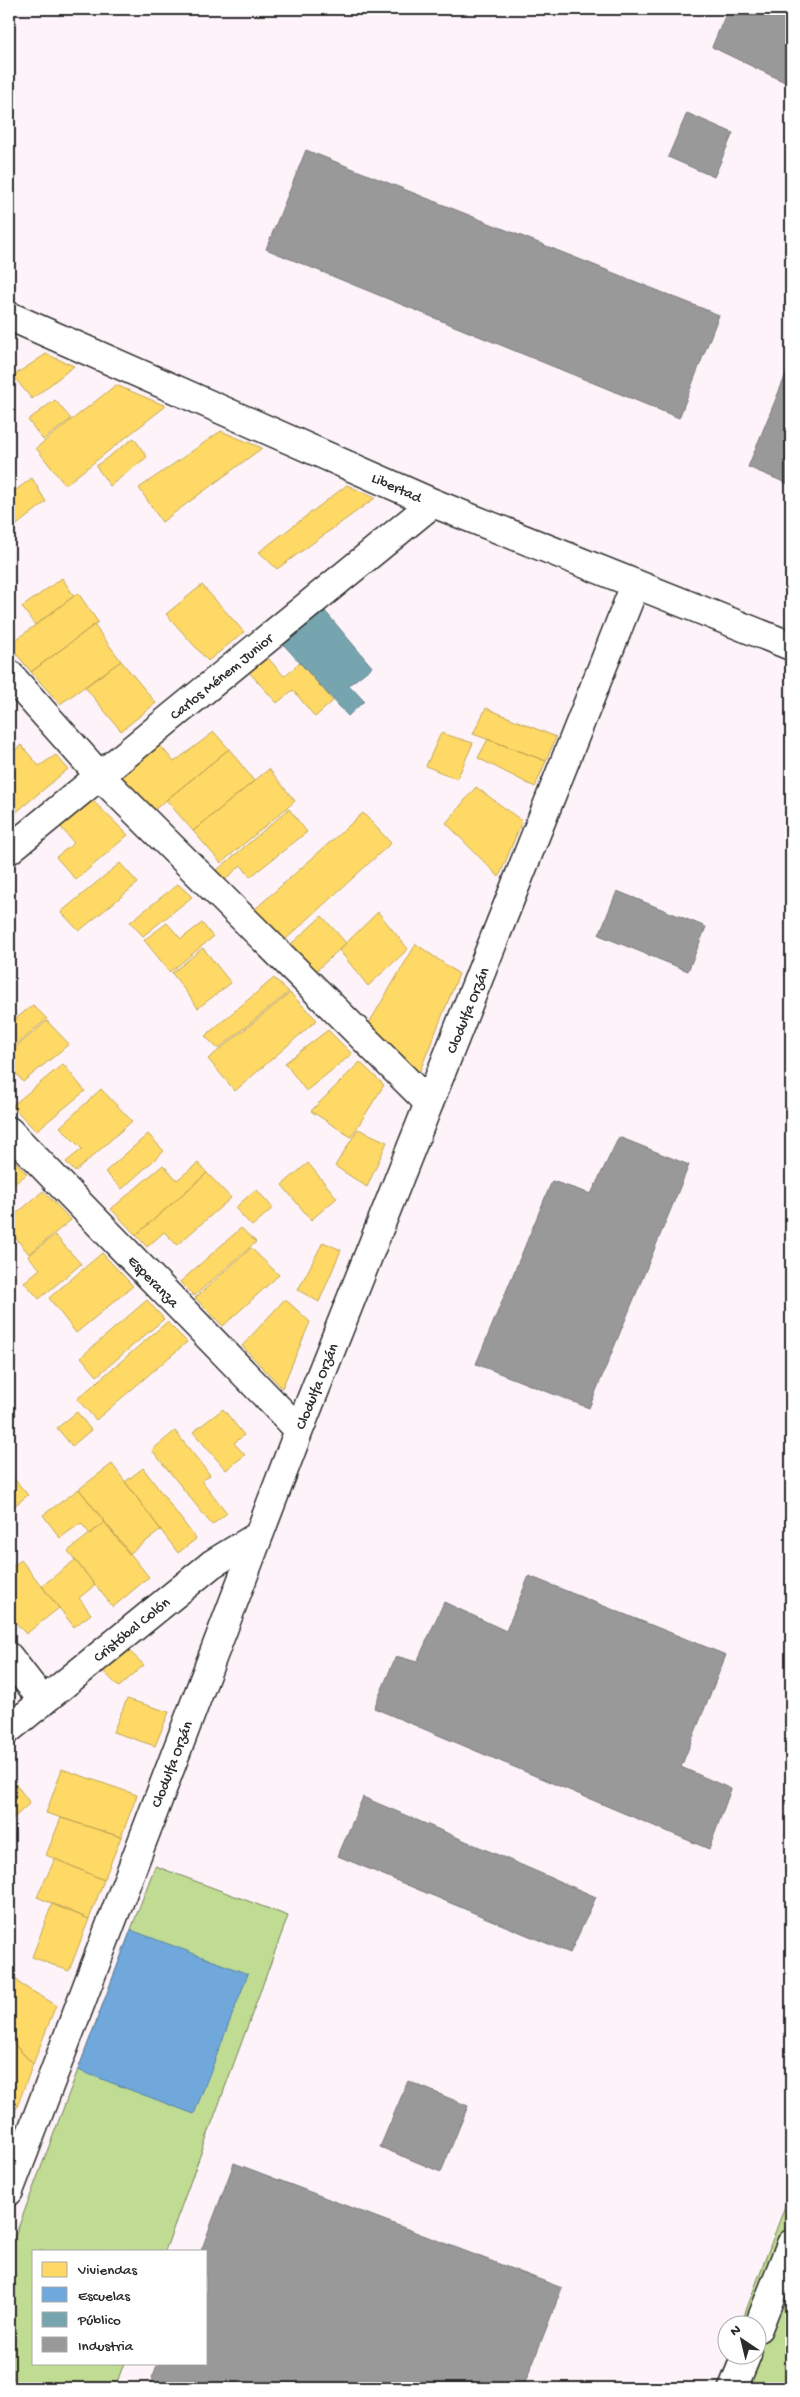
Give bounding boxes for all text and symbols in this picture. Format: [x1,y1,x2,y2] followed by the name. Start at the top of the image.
[368,470,425,508] street label: Libertad
[167,629,279,725] street label: Carlos Ménem Junior
[443,965,494,1056] street label: Clodulfa Orzán
[123,1253,182,1313] street label: Esperanza
[292,1341,343,1432] street label: Clodulfa Orzán
[90,1594,174,1667] street label: Cristóbal Colón
[148,1719,198,1811] street label: Clodulfa Orzán
[32,2250,208,2364] legend
[77,2262,137,2280] text: Viviendas
[78,2288,130,2306] text: Escuelas
[77,2312,121,2330] text: Público
[718,2314,768,2364] north arrow
[727,2322,745,2341] text: N
[78,2338,134,2356] text: Industria

